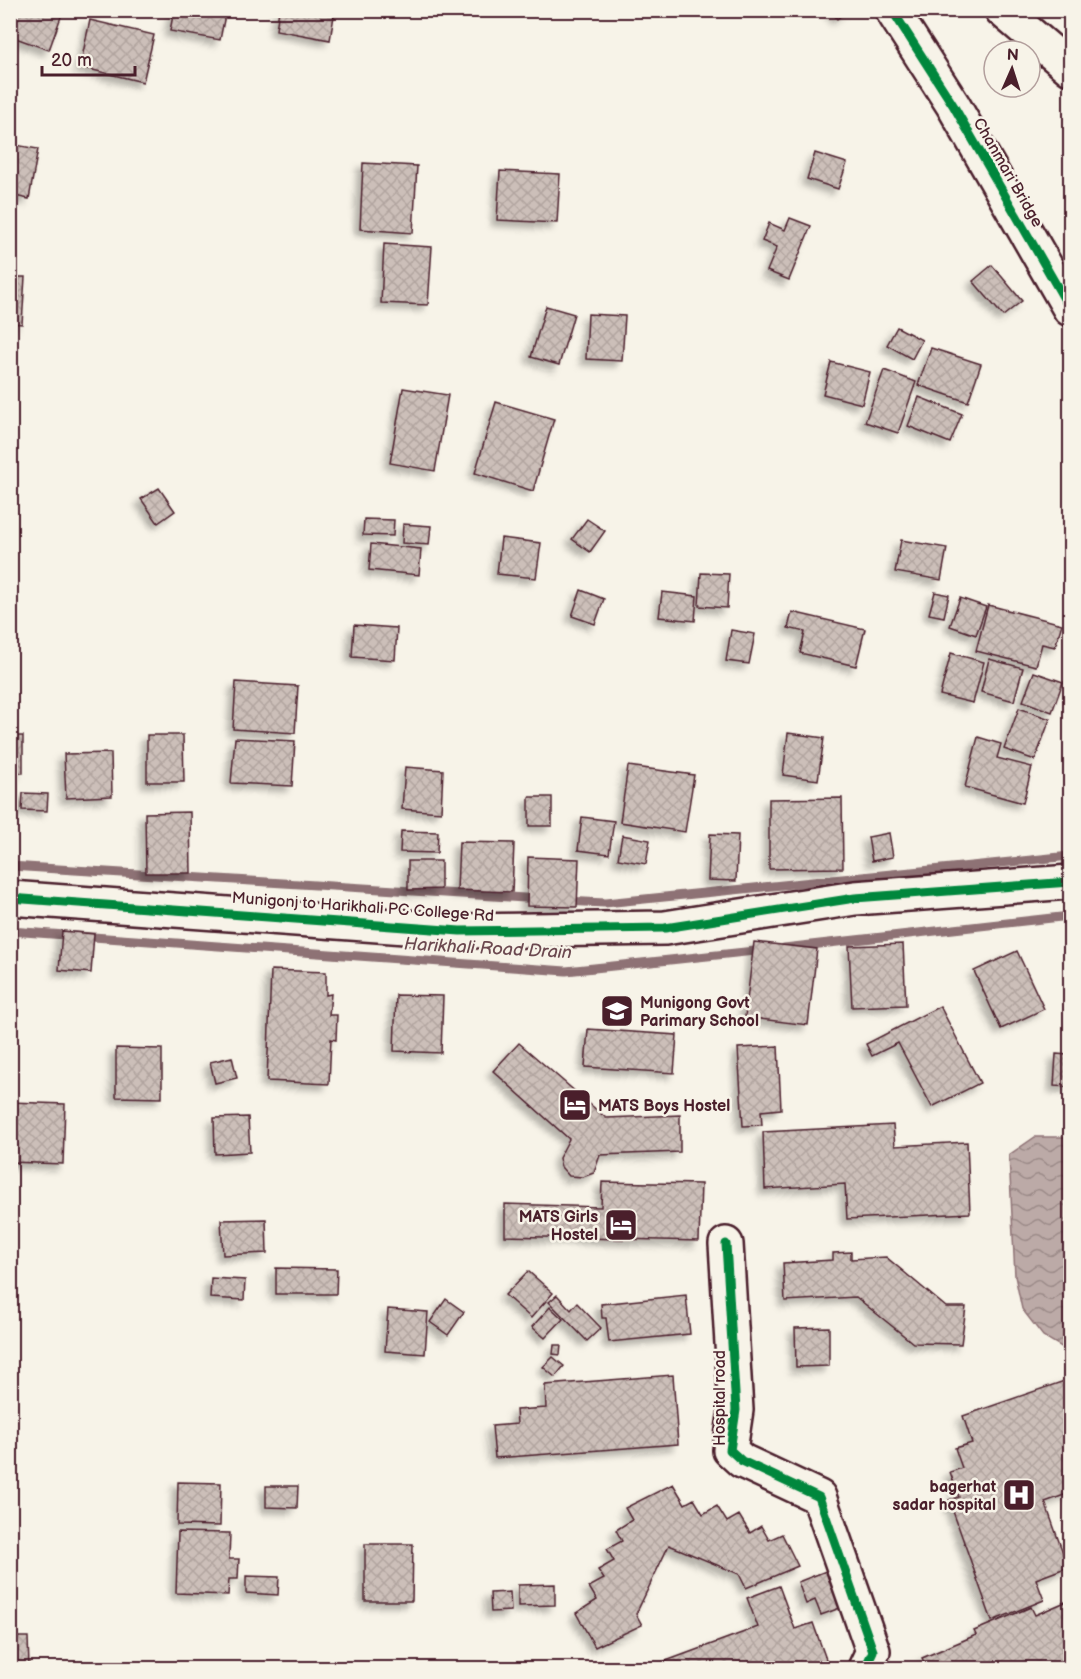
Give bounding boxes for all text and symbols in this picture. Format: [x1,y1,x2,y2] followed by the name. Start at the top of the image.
[42,39,135,77] scale bar
[982,39,1042,99] north arrow
[1006,46,1019,65] text: N
[51,50,92,71] text: 20 m
[969,115,1047,231] street label: Chanmari Bridge
[231,889,495,926] street label: Munigonj to Harikhali PC College Rd
[404,934,572,963] water label: Harikhali Road Drain
[599,993,635,1029] school or university icon: Munigong Govt Parimary School
[640,994,759,1031] place label: Munigong Govt Parimary School
[557,1087,593,1123] hotel icon: MATS Boys Hostel
[598,1097,730,1116] place label: MATS Boys Hostel
[603,1207,639,1243] hotel icon: MATS Girls Hostel
[519,1208,598,1245] place label: MATS Girls Hostel
[711,1350,730,1446] street label: Hospital road
[1001,1477,1037,1513] hospital icon: bagerhat sadar hospital
[893,1478,997,1515] place label: bagerhat sadar hospital

